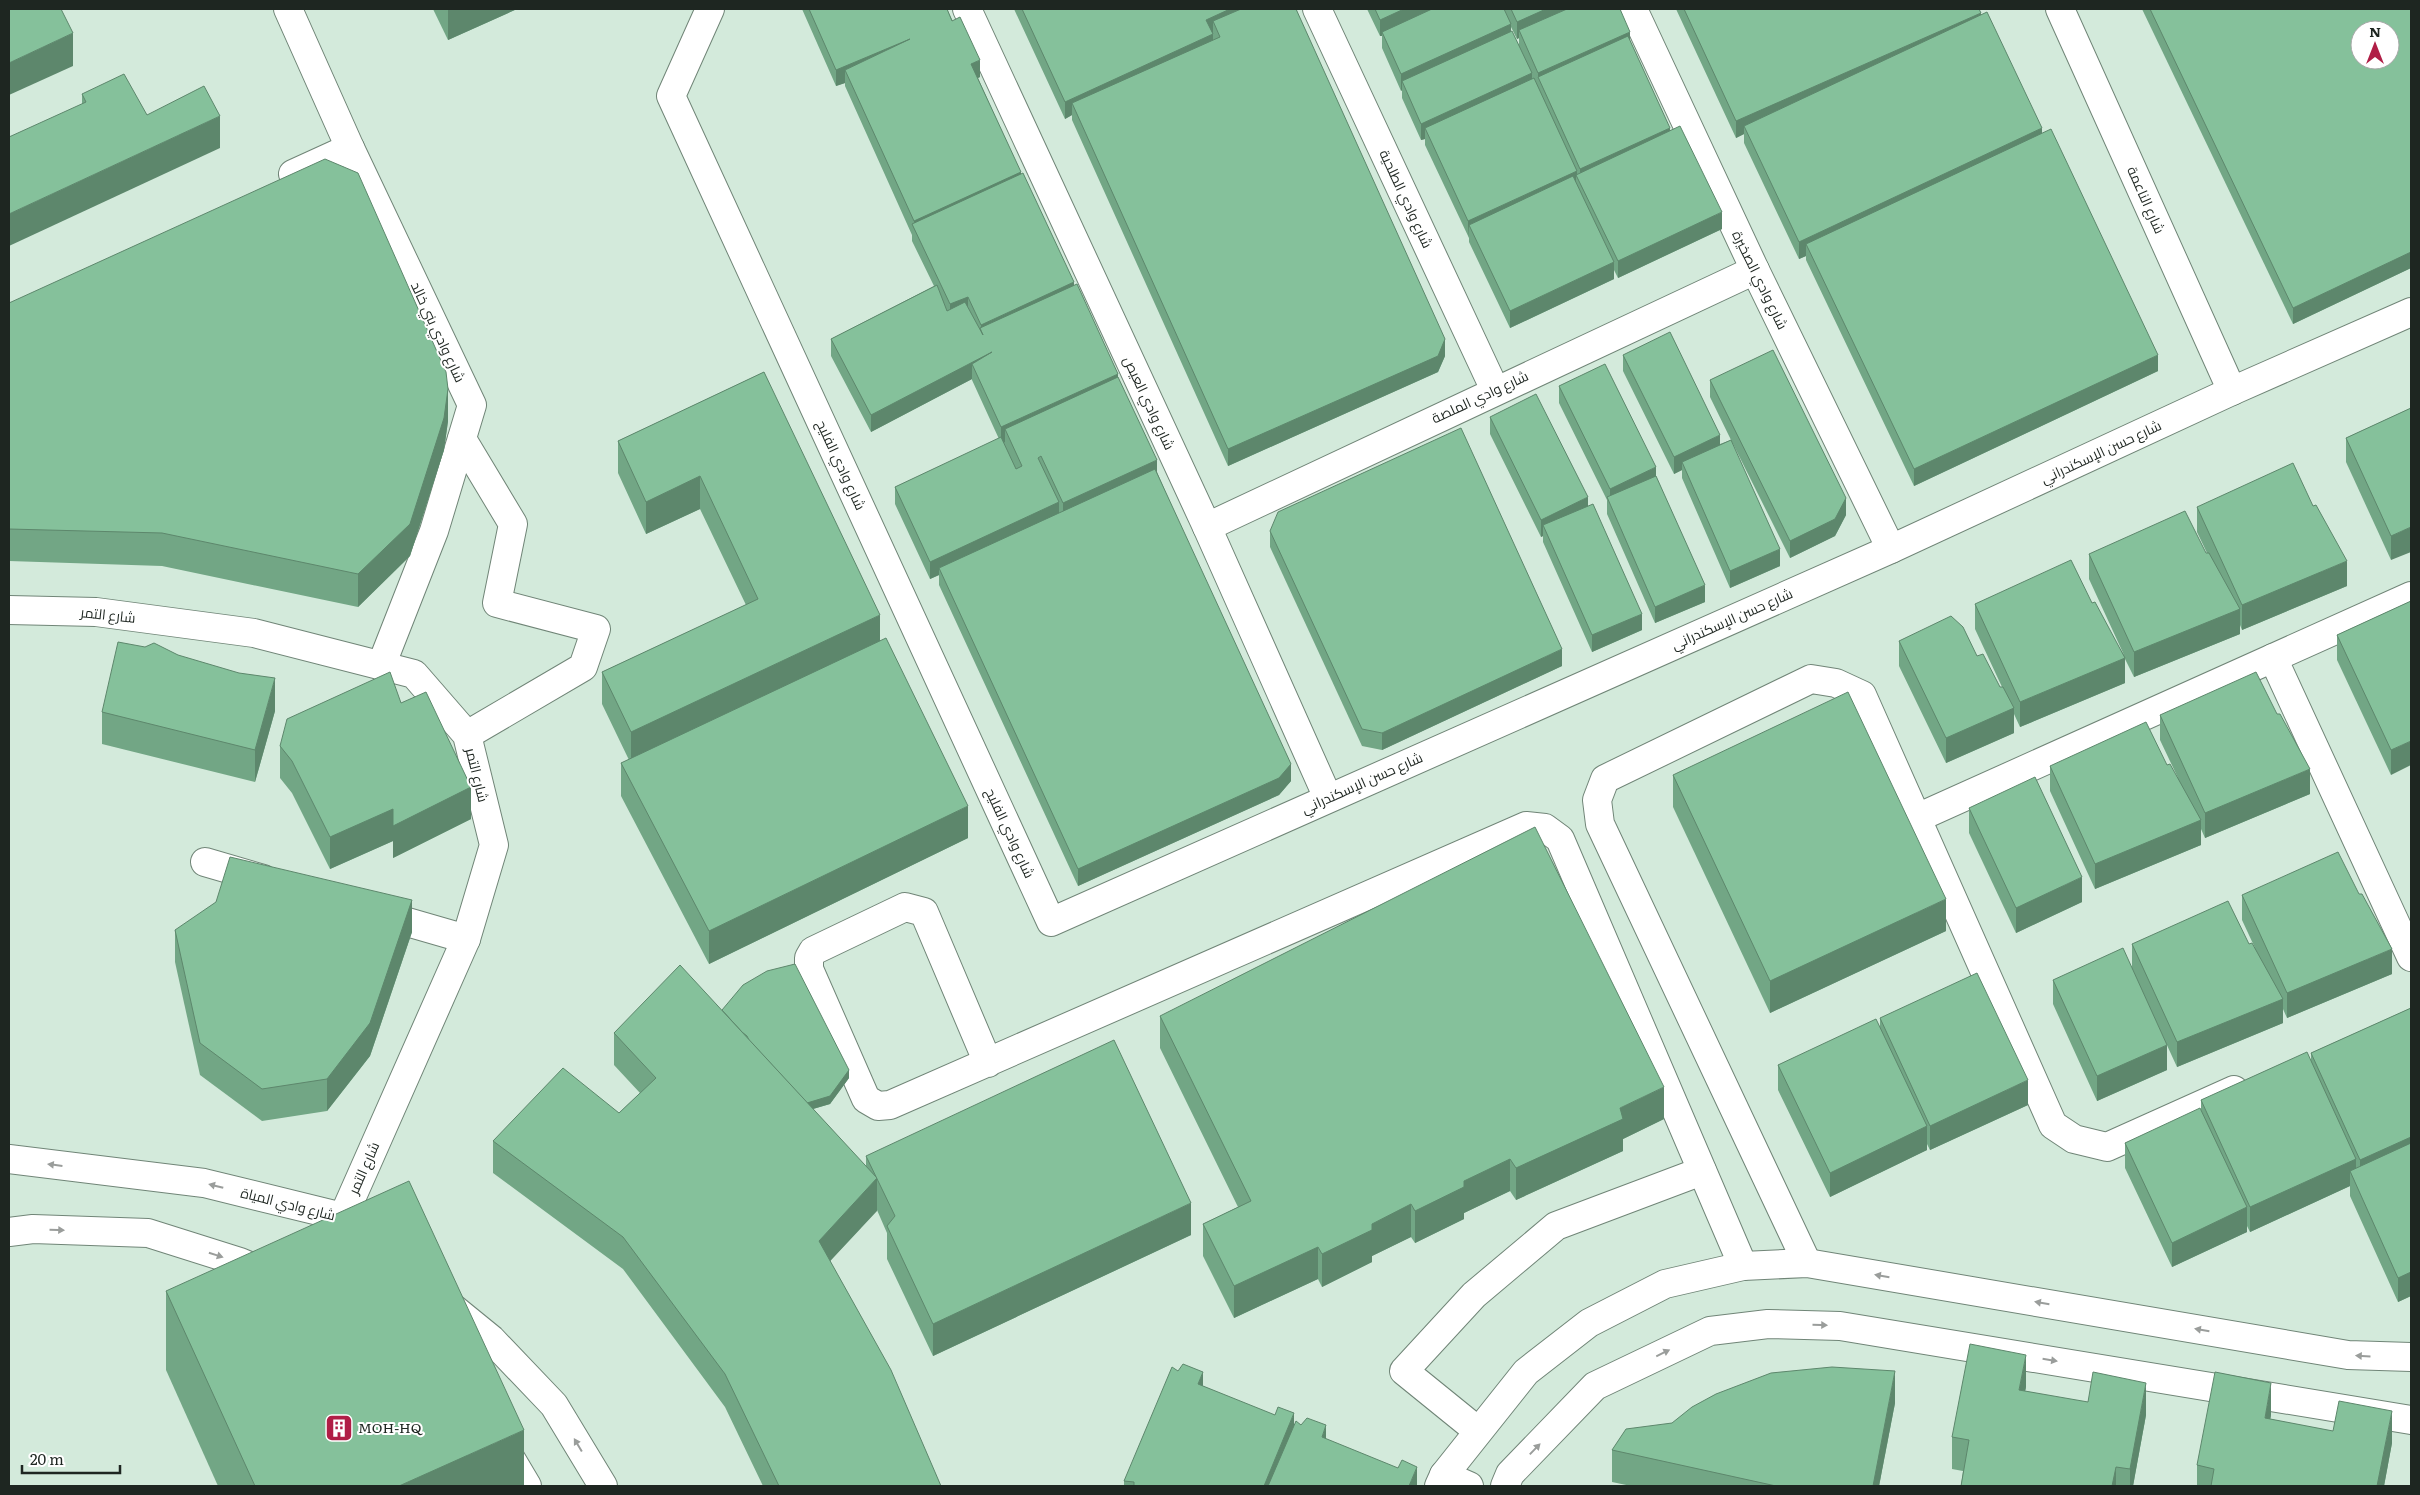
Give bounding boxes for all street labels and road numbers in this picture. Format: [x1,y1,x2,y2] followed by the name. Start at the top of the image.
[1373,146,1438,252] street label: شارع وادي الطلحية
[2123,163,2171,236] street label: شارع الناعمة
[1726,227,1794,334] street label: شارع وادي الصخيرة
[404,278,471,386] street label: شارع وادي بني خالد
[1117,352,1180,454] street label: شارع وادي العيص
[1428,365,1533,430] street label: شارع وادي الملصة
[2037,414,2165,491] street label: شارع حسن الإسكندراني
[810,416,872,514] street label: شارع وادي الفليح
[1668,582,1797,657] street label: شارع حسن الإسكندراني
[79,601,137,627] street label: شارع التمر
[461,745,494,804] street label: شارع التمر
[1298,746,1427,821] street label: شارع حسن الإسكندراني
[979,784,1041,882] street label: شارع وادي الفليح
[342,1138,383,1198] street label: شارع التمر
[238,1182,338,1227] street label: شارع وادي المياة

